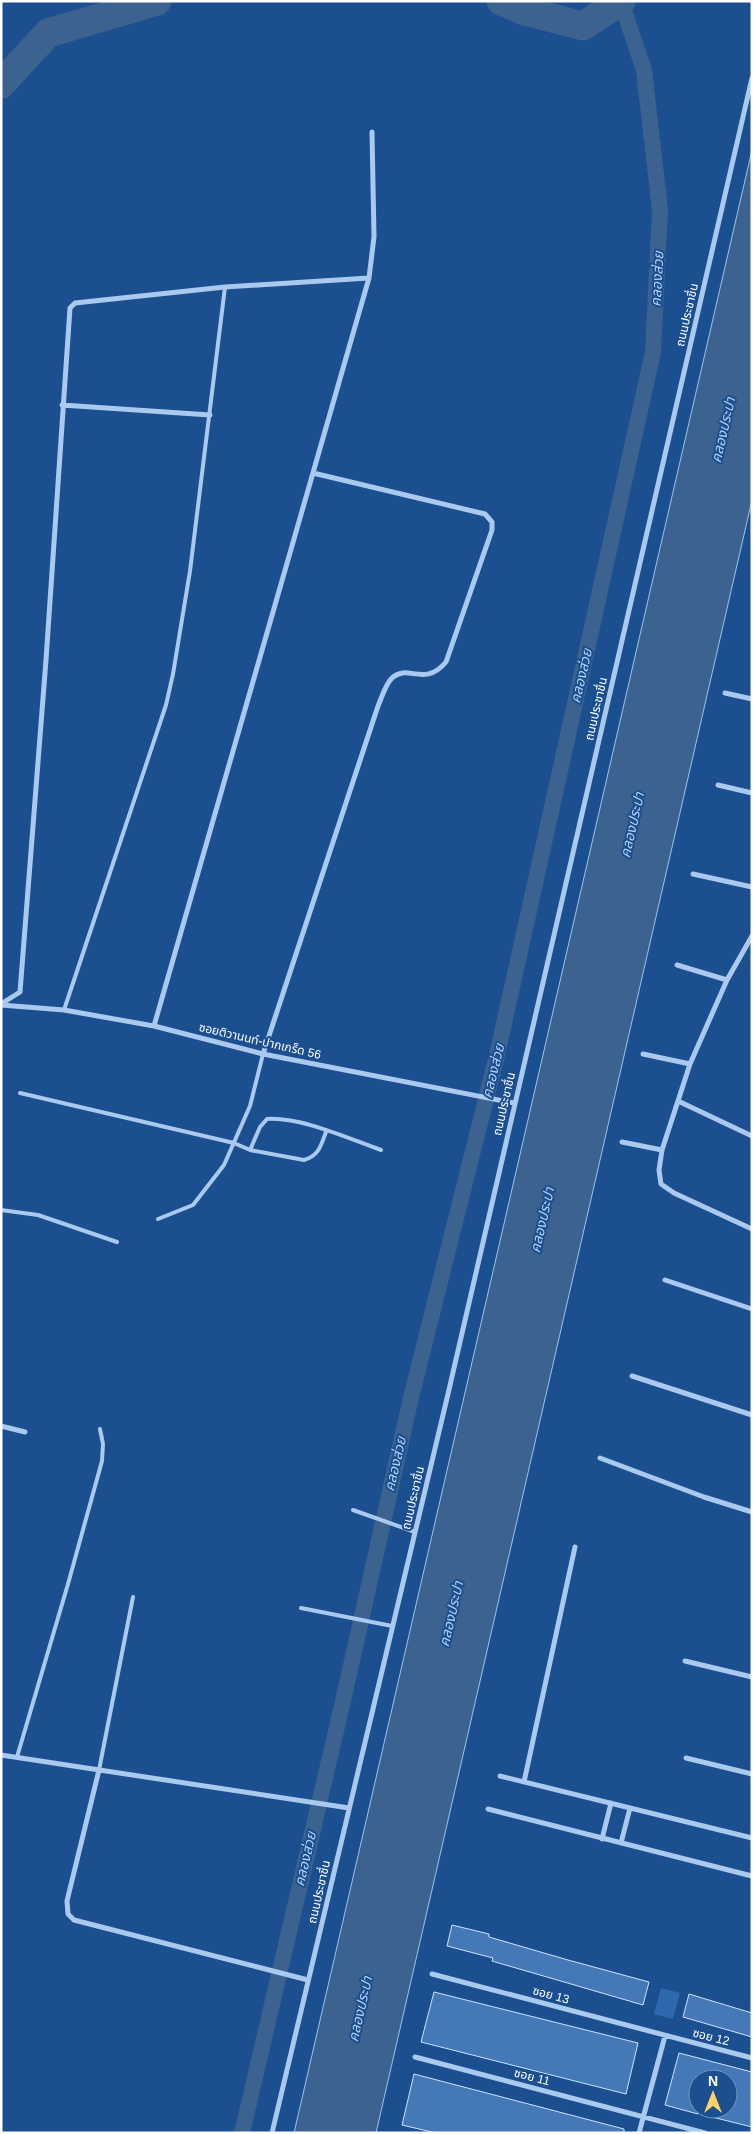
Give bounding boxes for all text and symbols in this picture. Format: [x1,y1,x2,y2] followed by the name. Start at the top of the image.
[648,249,667,307] water label: คลองส่วย
[671,282,701,348] street label: ถนนประชาชื่น
[708,395,739,464] water label: คลองประปา
[567,646,595,705] water label: คลองส่วย
[580,676,610,742] street label: ถนนประชาชื่น
[617,790,648,859] water label: คลองประปา
[197,1020,323,1062] street label: ซอยติวานนท์-ปากเกร็ด 56
[479,1041,508,1100] water label: คลองส่วย
[488,1071,518,1137] street label: ถนนประชาชื่น
[527,1185,558,1254] water label: คลองประปา
[381,1434,409,1493] water label: คลองส่วย
[397,1465,427,1531] street label: ถนนประชาชื่น
[436,1579,467,1648] water label: คลองประปา
[291,1829,319,1888] water label: คลองส่วย
[303,1859,333,1925] street label: ถนนประชาชื่น
[345,1974,376,2043] water label: คลองประปา
[531,1983,571,2007] street label: ซอย 13
[691,2026,731,2048] street label: ซอย 12
[513,2066,552,2089] street label: ซอย 11
[688,2069,738,2119] north arrow
[708,2073,718,2089] text: N

